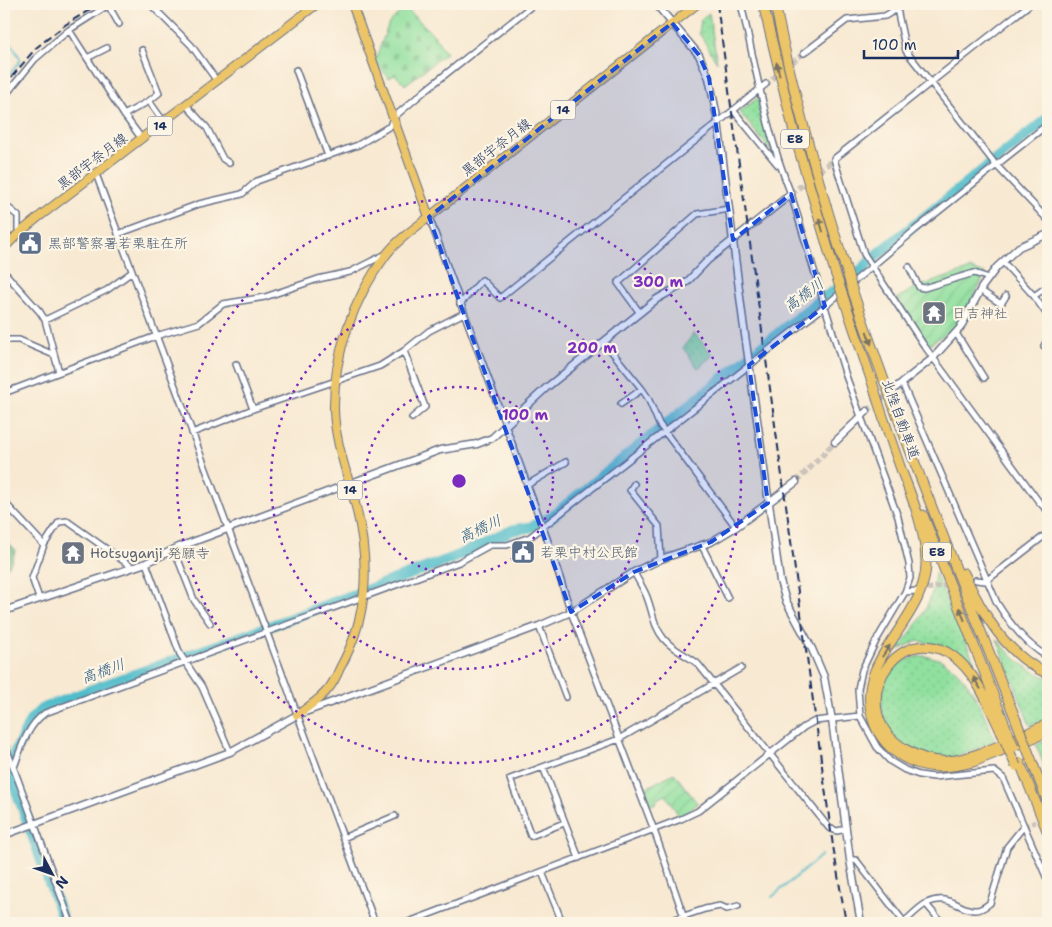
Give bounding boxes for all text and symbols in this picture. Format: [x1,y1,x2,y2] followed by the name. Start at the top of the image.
[864,28,958,60] scale bar
[872,35,917,55] text: 100 m
[774,61,782,76] one-way arrow
[550,100,576,120] road number: 14
[457,114,535,180] street label: 黒部宇奈月線
[148,116,172,136] road number: 14
[53,129,131,193] street label: 黒部宇奈月線
[781,130,809,148] road number: E8
[816,218,824,233] one-way arrow
[17,230,43,256] public building icon: 黒部警察署若栗駐在所
[48,234,188,252] place label: 黒部警察署若栗駐在所
[633,272,683,292] text: 300 m
[780,273,828,317] water label: 高橋川
[921,300,947,326] temple icon: 日吉神社
[952,304,1008,322] place label: 日吉神社
[866,331,873,346] one-way arrow
[567,338,617,358] text: 200 m
[878,376,924,462] street label: 北陸自動車道
[502,405,548,425] text: 100 m
[450,472,468,490] centre of rings
[338,480,362,500] road number: 14
[455,510,505,548] water label: 高橋川
[510,539,536,565] public building icon: 若栗中村公民館
[60,540,86,566] temple icon: Hotsuganji 発願寺
[923,542,951,562] road number: E8
[540,543,638,561] place label: 若栗中村公民館
[90,544,209,562] place label: Hotsuganji 発願寺
[958,606,966,621] one-way arrow
[881,644,891,657] one-way arrow
[78,654,128,688] water label: 高橋川
[972,677,982,690] one-way arrow
[28,850,78,900] north arrow
[51,872,72,893] text: N

